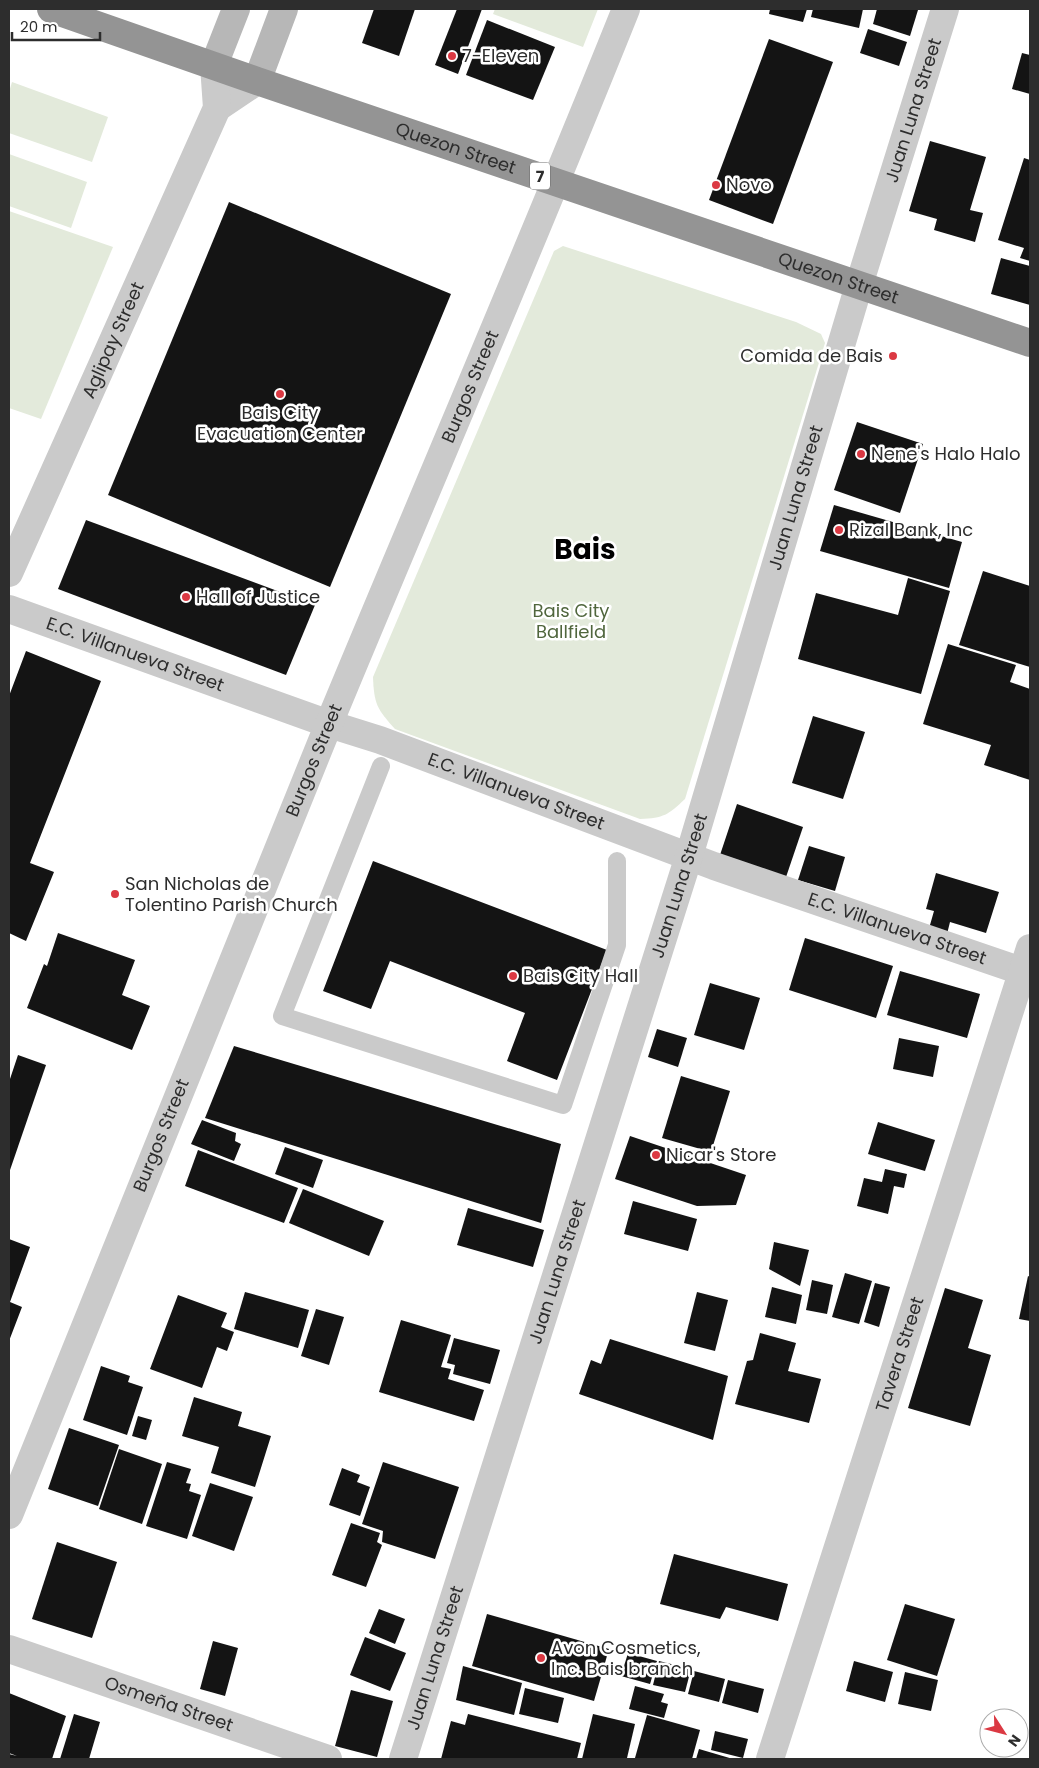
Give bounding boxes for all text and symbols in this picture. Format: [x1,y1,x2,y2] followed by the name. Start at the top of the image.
[12,10,100,42] scale bar
[20,16,58,37] text: 20 m
[879,35,947,186] street label: Juan Luna Street
[462,43,539,68] place label: 7-Eleven
[446,50,458,62] marker: 7-Eleven
[392,116,519,180] street label: Quezon Street
[530,162,550,190] road number: 7
[726,172,772,197] place label: Novo
[710,179,722,191] marker: Novo
[775,246,902,310] street label: Quezon Street
[76,278,150,402] street label: Aglipay Street
[435,326,505,447] street label: Burgos Street
[740,343,883,368] place label: Comida de Bais
[887,350,899,362] marker: Comida de Bais
[274,388,286,400] marker: Bais City Evacuation Center
[197,400,363,446] place label: Bais City Evacuation Center
[762,422,829,573] street label: Juan Luna Street
[871,441,1021,466] place label: Nene's Halo Halo
[855,448,867,460] marker: Nene's Halo Halo
[849,517,973,542] place label: Rizal Bank, Inc
[833,524,845,536] marker: Rizal Bank, Inc
[554,530,616,569] district label: Bais
[196,584,320,609] place label: Hall of Justice
[180,591,192,603] marker: Hall of Justice
[533,598,609,644] park label: Bais City Ballfield
[43,610,228,697] street label: E.C. Villanueva Street
[279,700,348,820] street label: Burgos Street
[424,746,608,836] street label: E.C. Villanueva Street
[645,810,713,961] street label: Juan Luna Street
[125,871,338,917] place label: San Nicholas de Tolentino Parish Church
[805,886,990,970] street label: E.C. Villanueva Street
[109,888,121,900] marker: San Nicholas de Tolentino Parish Church
[523,963,638,988] place label: Bais City Hall
[507,970,519,982] marker: Bais City Hall
[127,1075,195,1195] street label: Burgos Street
[666,1142,776,1167] place label: Nicar's Store
[650,1149,662,1161] marker: Nicar's Store
[522,1196,591,1347] street label: Juan Luna Street
[869,1293,929,1415] street label: Tavera Street
[400,1582,469,1733] street label: Juan Luna Street
[551,1635,701,1681] place label: Avon Cosmetics, Inc. Bais branch
[535,1652,547,1664] marker: Avon Cosmetics, Inc. Bais branch
[101,1670,237,1737] street label: Osmeña Street
[979,1708,1029,1758] north arrow
[1003,1731,1026,1751] text: N

